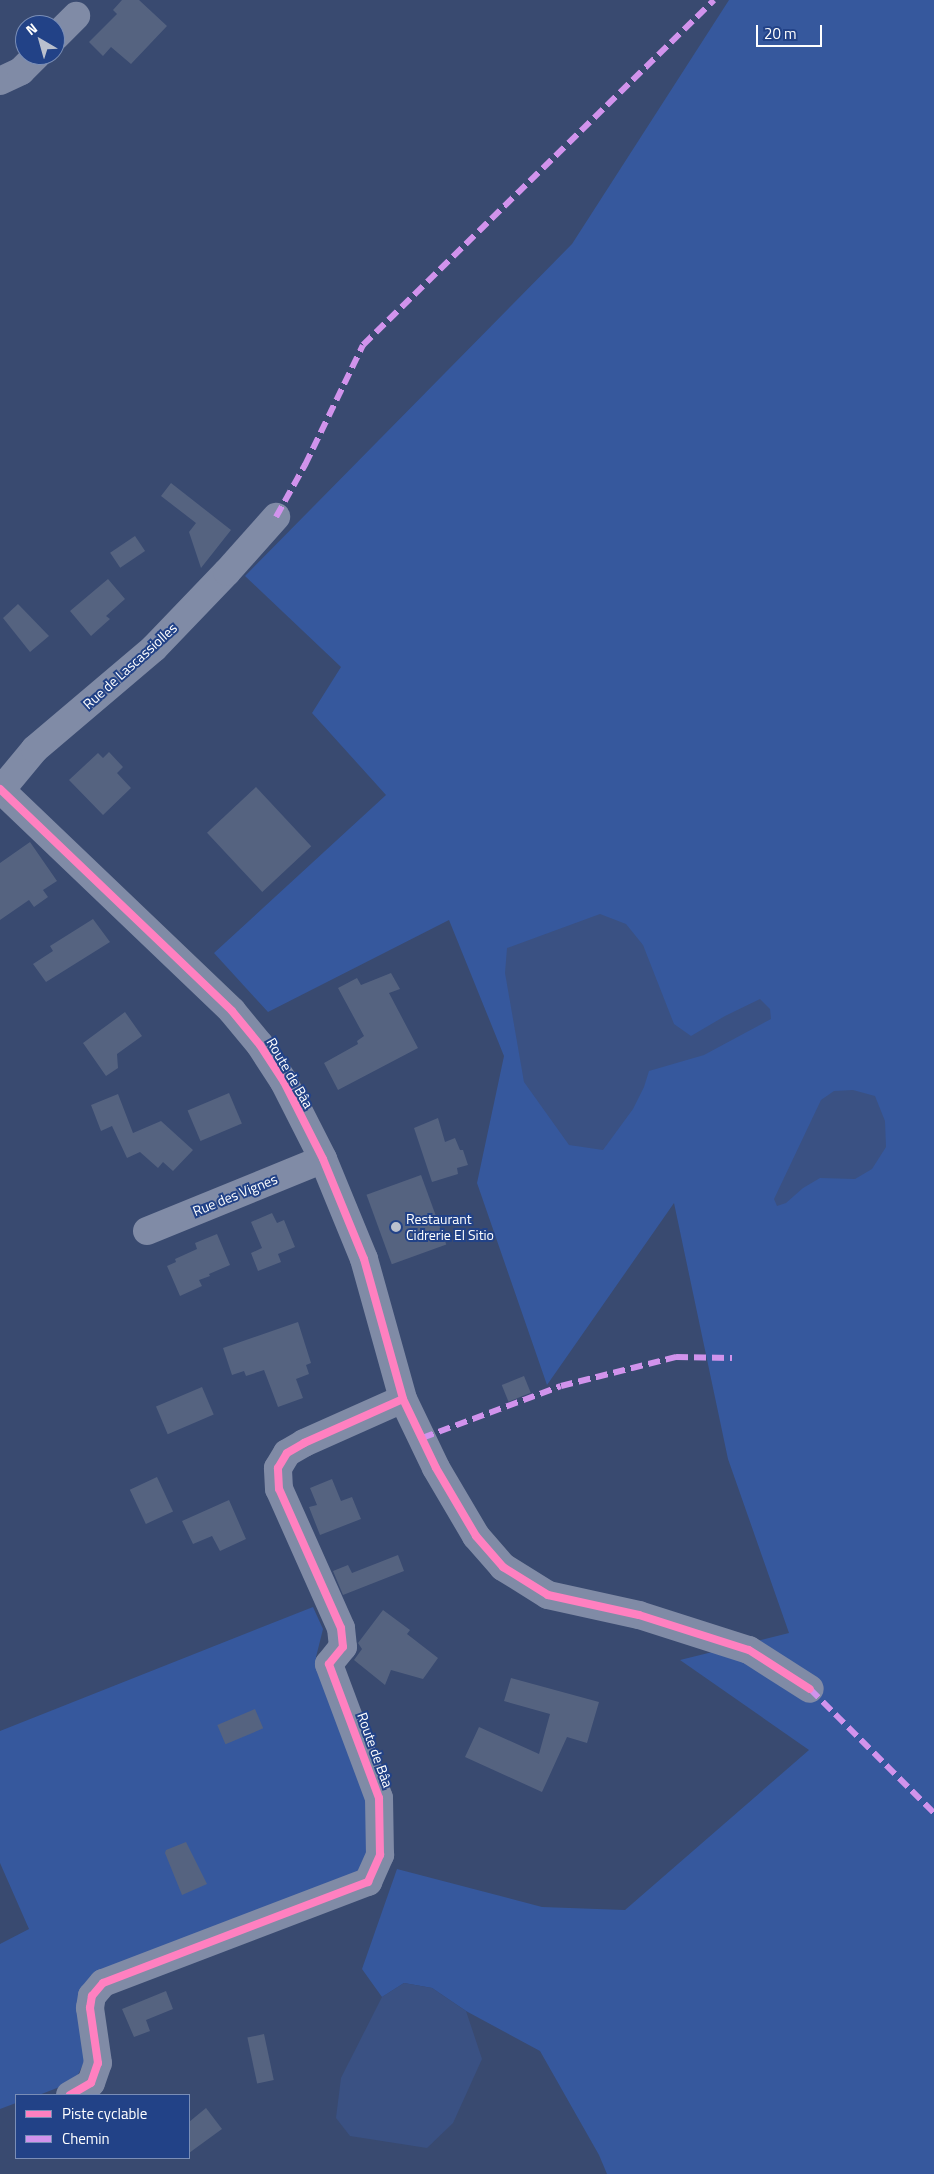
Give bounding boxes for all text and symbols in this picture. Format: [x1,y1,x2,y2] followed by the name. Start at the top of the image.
[15,15,65,65] north arrow
[759,15,825,47] scale bar
[21,17,41,40] text: N
[764,22,797,45] text: 20 m
[80,619,180,713] street label: Rue de Lascassiolles
[263,1035,317,1111] street label: Route de Bâa
[190,1170,280,1220] street label: Rue des Vignes
[406,1211,494,1244] place label: Restaurant Cidrerie El Sitio
[390,1221,402,1233] marker: Restaurant Cidrerie El Sitio
[354,1710,396,1790] street label: Route de Bâa
[15,2094,190,2159] legend
[62,2102,147,2125] text: Piste cyclable
[62,2127,110,2150] text: Chemin

